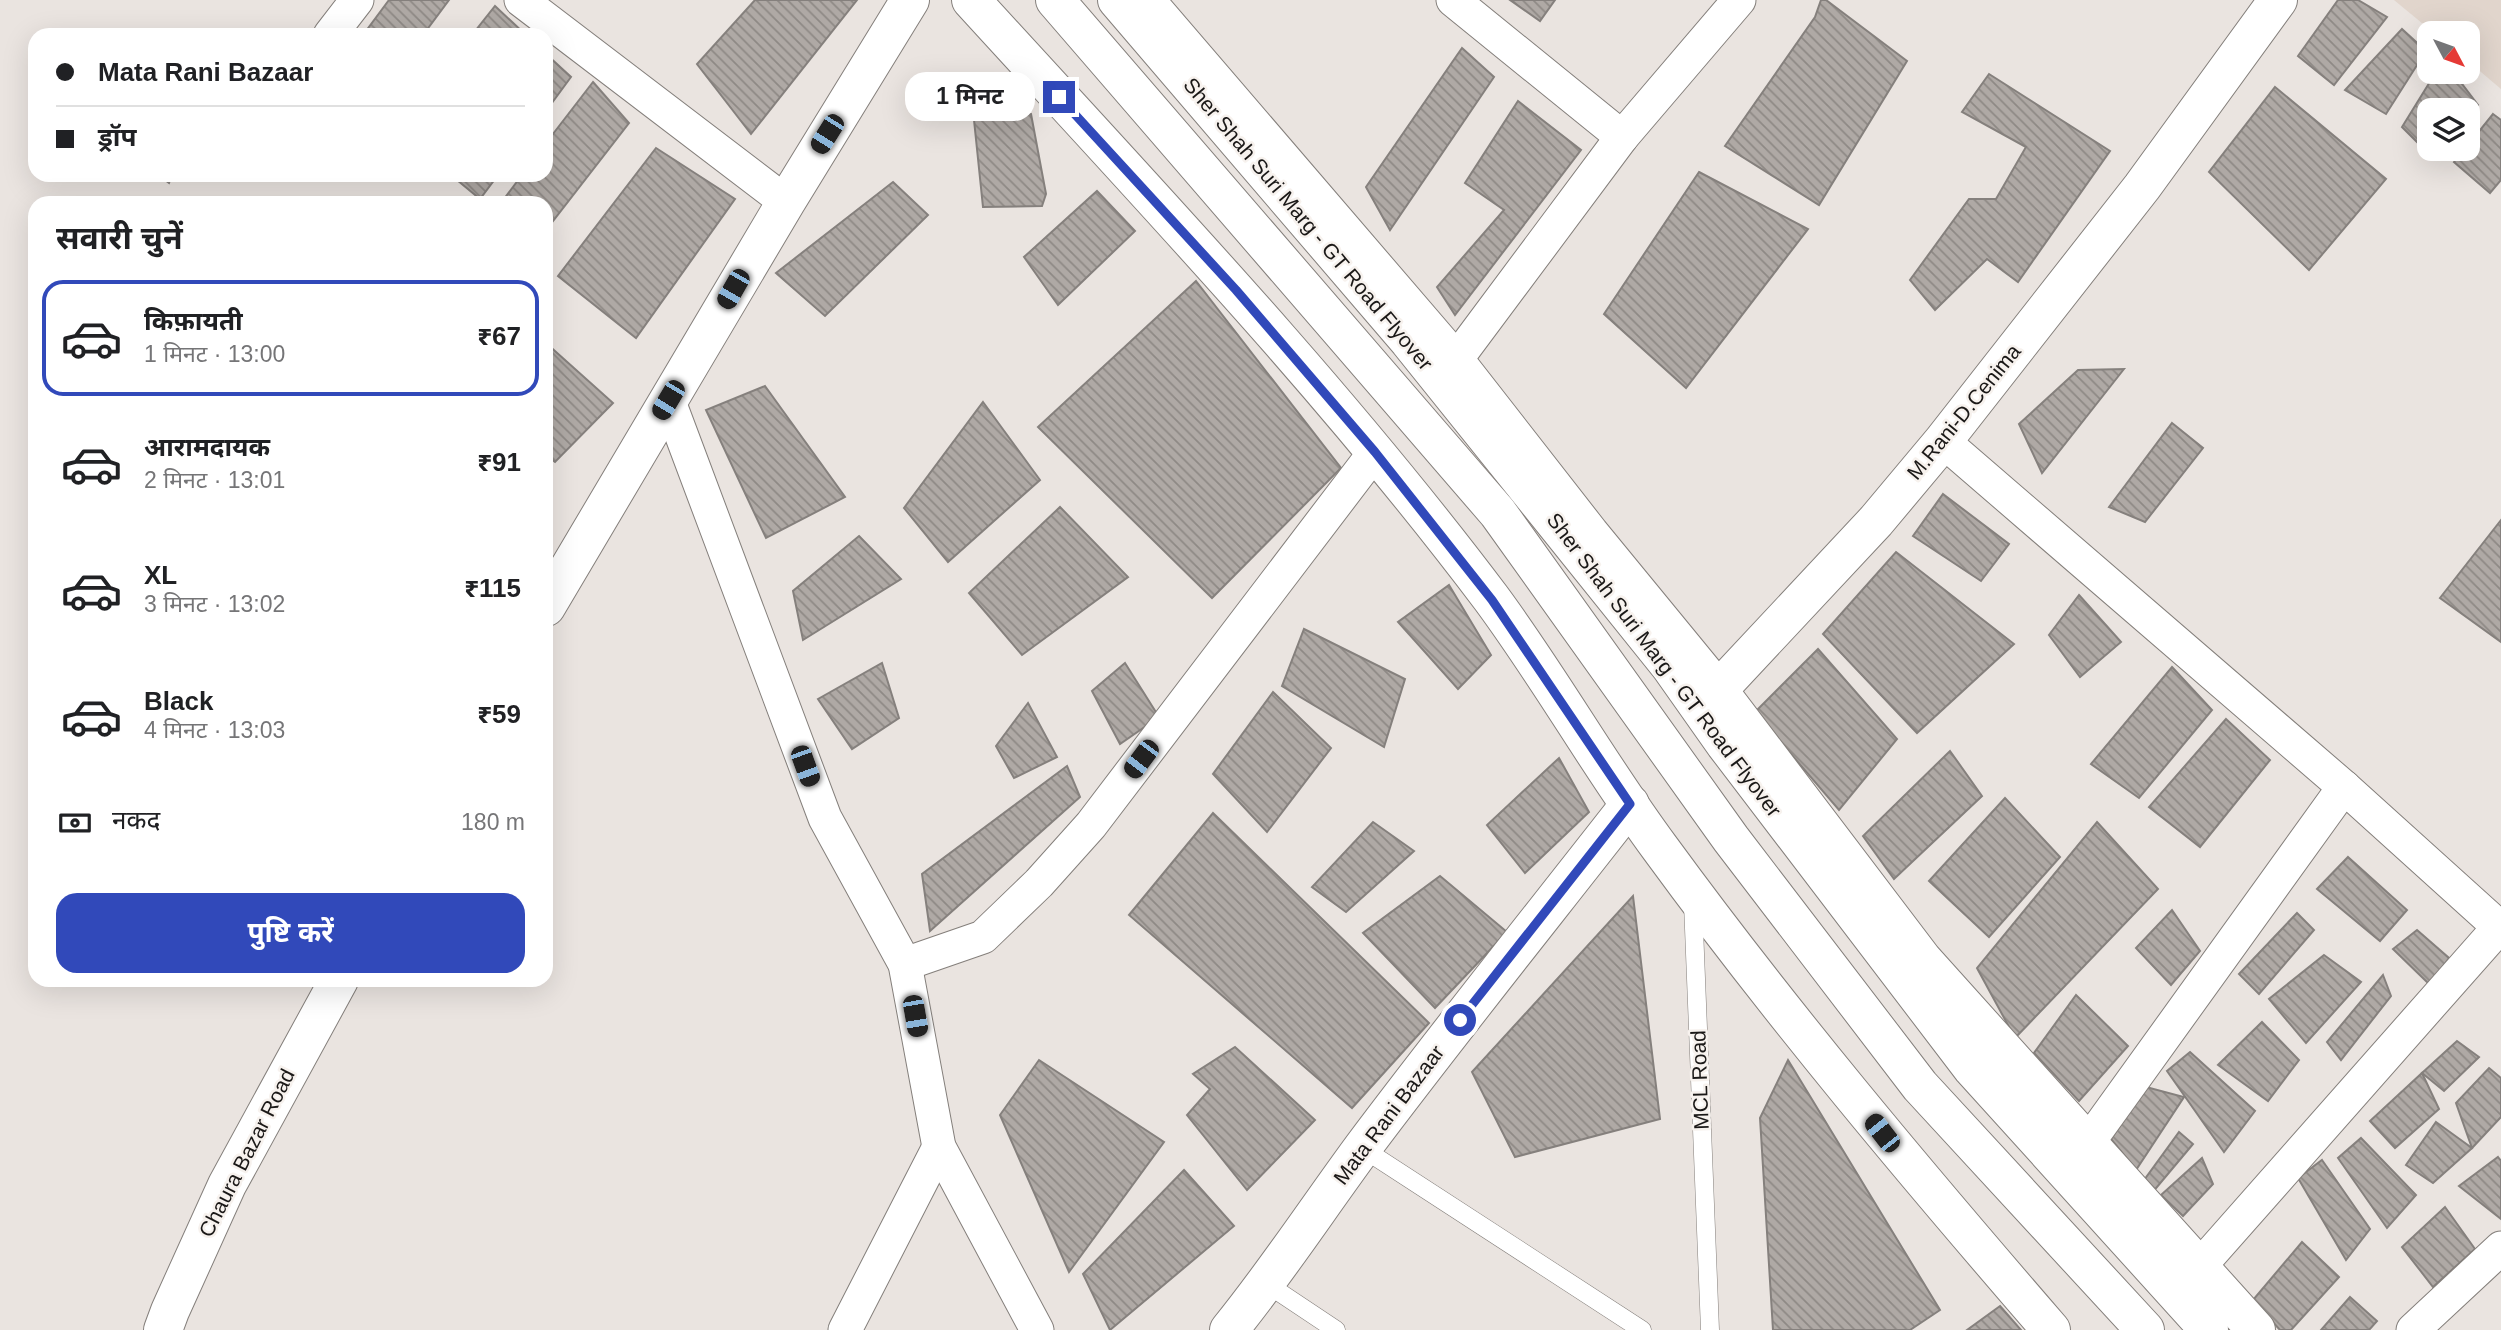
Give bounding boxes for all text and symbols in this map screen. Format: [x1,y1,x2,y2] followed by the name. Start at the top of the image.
[2417,21,2480,84] north arrow
[2417,21,2480,161] map controls
[98,57,313,87] text: Mata Rani Bazaar
[905,72,1034,122] callout: 1 मिनट
[1179,73,1437,374] street label: Sher Shah Suri Marg - GT Road Flyover
[1043,81,1075,113] route end
[936,83,1004,109] text: 1 मिनट
[2417,98,2480,161] button: layers
[807,111,848,157] car
[98,122,136,152] text: ड्रॉप
[56,220,183,256] text: सवारी चुनें
[714,266,753,312] car
[144,306,243,336] text: किफ़ायती
[60,307,123,370] icon: car
[477,321,521,351] text: ₹67
[1902,339,2025,484] street label: M.Rani-D.Cenima
[144,341,285,367] text: 1 मिनट · 13:00
[649,377,688,423] car
[144,432,270,462] text: आरामदायक
[60,433,123,496] icon: car
[477,447,521,477] text: ₹91
[144,467,285,493] text: 2 मिनट · 13:01
[1543,508,1786,821] street label: Sher Shah Suri Marg - GT Road Flyover
[60,559,123,622] icon: car
[144,560,177,590] text: XL
[464,573,521,603] text: ₹115
[144,591,285,617] text: 3 मिनट · 13:02
[60,685,123,748] icon: car
[144,686,213,716] text: Black
[477,699,521,729] text: ₹59
[144,717,285,743] text: 4 मिनट · 13:03
[1120,736,1163,782] car
[788,743,823,789] car
[56,804,94,842] icon: cash
[112,805,160,835] text: नकद
[461,809,525,835] text: 180 m
[56,893,525,973] button: पुष्टि करें
[902,993,929,1039] car
[1444,1004,1476,1036] route start
[1686,1030,1713,1130] street label: MCL Road
[1329,1041,1448,1189] street label: Mata Rani Bazaar
[194,1065,299,1241] street label: Chaura Bazar Road
[1861,1110,1904,1156] car

